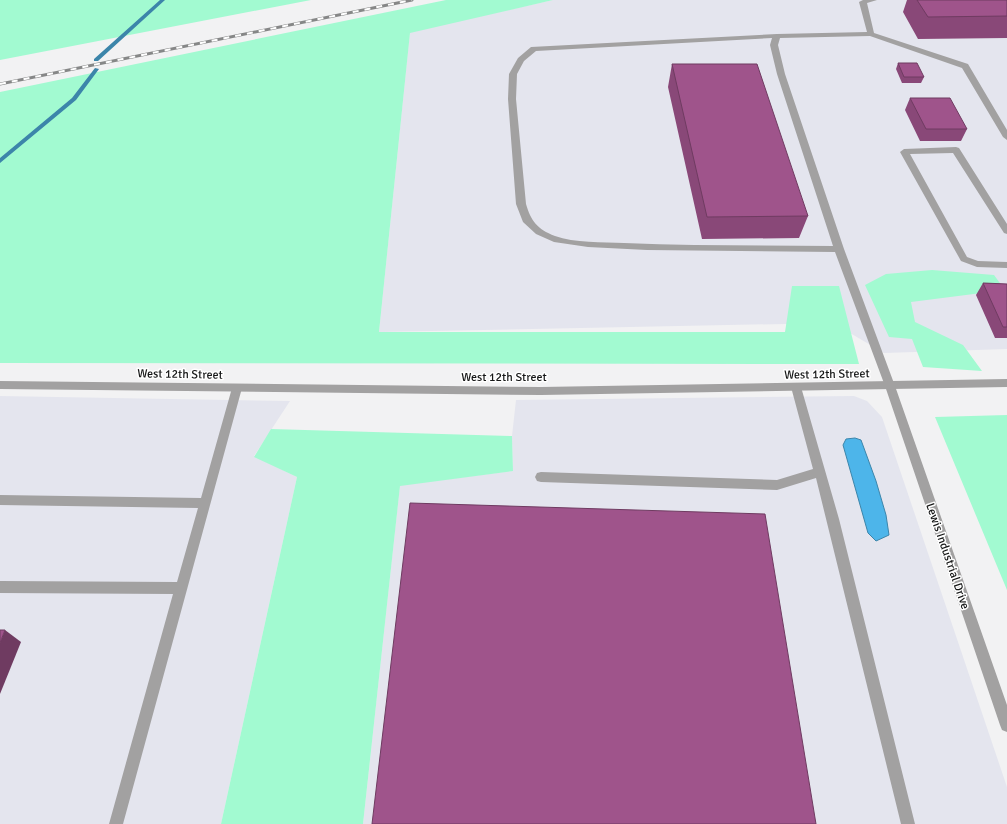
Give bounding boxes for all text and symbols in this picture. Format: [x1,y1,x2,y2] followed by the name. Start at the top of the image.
[137,366,223,383] street label: West 12th Street
[784,366,870,383] street label: West 12th Street
[461,370,547,385] street label: West 12th Street
[922,501,973,611] street label: Lewis Industrial Drive

